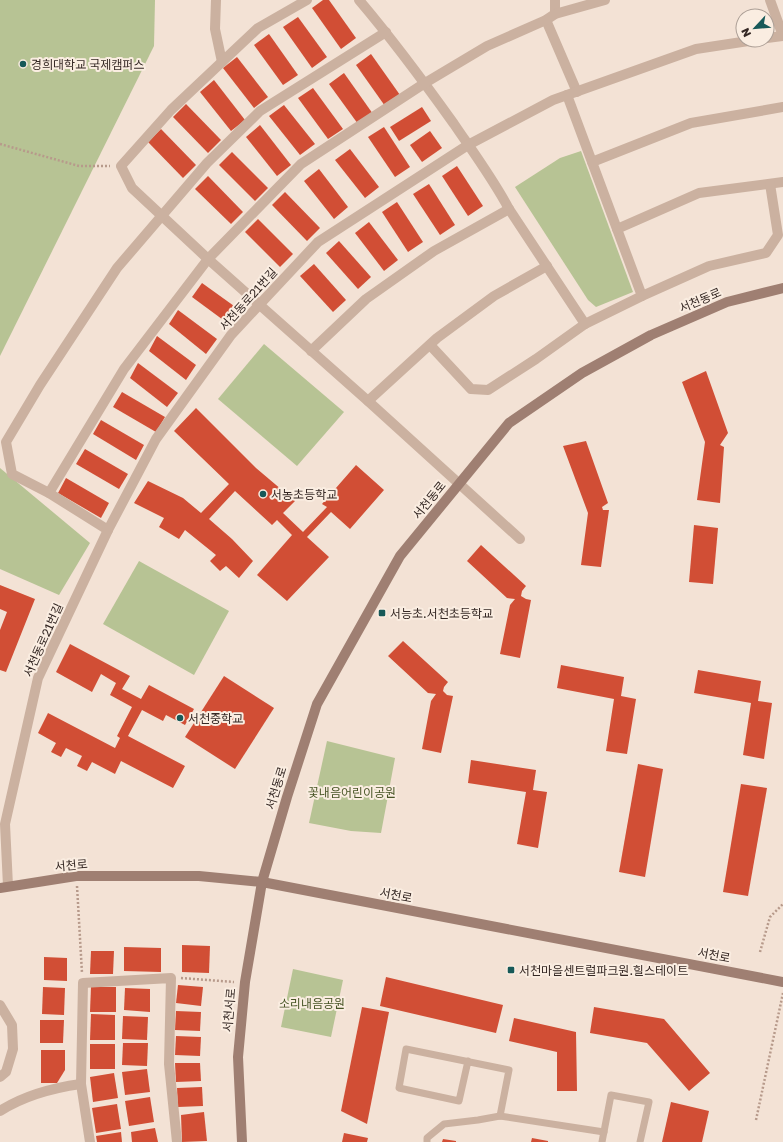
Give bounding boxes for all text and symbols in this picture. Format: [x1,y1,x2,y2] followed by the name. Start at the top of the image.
[735,8,775,48] north arrow
[738,26,753,39] text: N
[31,57,144,72] place label: 경희대학교 국제캠퍼스
[18,59,28,69] marker: 경희대학교 국제캠퍼스
[216,265,280,333] street label: 서천동로21번길
[677,284,723,316] street label: 서천동로
[409,478,449,522] street label: 서천동로
[271,487,337,502] place label: 서농초등학교
[258,489,268,499] marker: 서농초등학교
[20,601,66,679] street label: 서천동로21번길
[390,606,493,621] place label: 서능초.서천초등학교
[377,608,387,618] marker: 서능초.서천초등학교
[188,711,243,726] place label: 서천중학교
[175,713,185,723] marker: 서천중학교
[262,765,290,811] street label: 서천동로
[308,785,396,800] park label: 꽃내음어린이공원
[54,856,88,874] street label: 서천로
[378,884,414,906] street label: 서천로
[696,944,732,966] street label: 서천로
[519,963,688,978] place label: 서천마을센트럴파크원.힐스테이트
[506,965,516,975] marker: 서천마을센트럴파크원.힐스테이트
[220,987,238,1033] street label: 서천서로
[279,996,345,1011] park label: 소리내음공원

